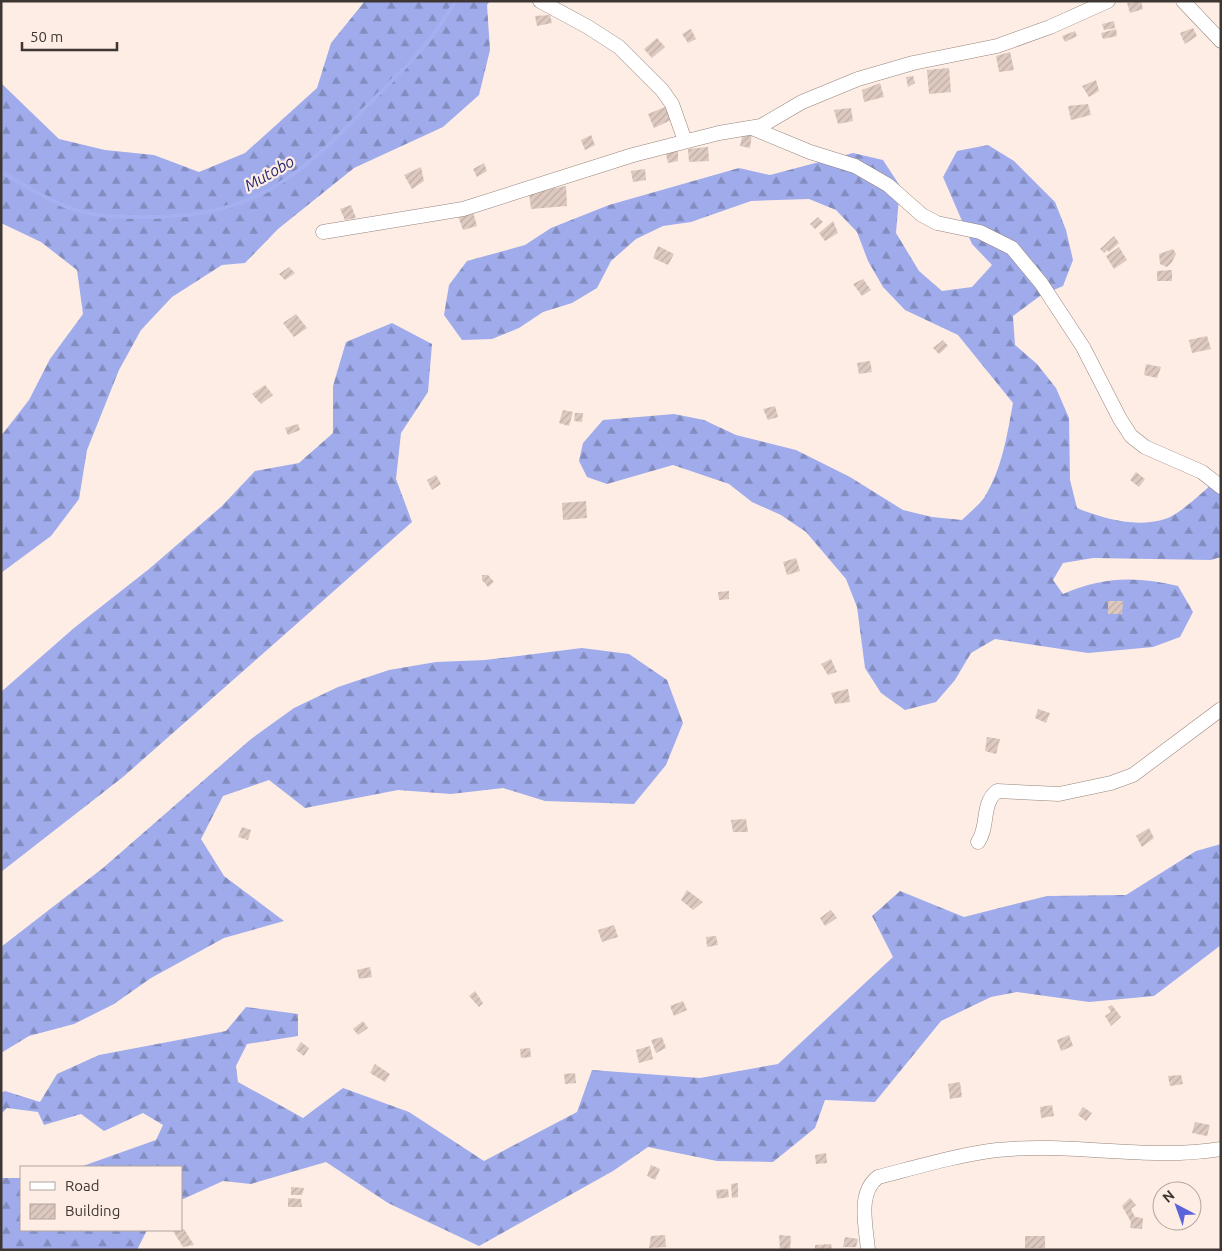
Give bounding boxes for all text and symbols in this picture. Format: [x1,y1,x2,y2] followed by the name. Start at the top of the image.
[22,20,118,52] scale bar
[30,28,63,45] text: 50 m
[241,151,297,194] water label: Mutobo
[20,1166,182,1231] legend
[65,1177,100,1194] text: Road
[1152,1181,1202,1231] north arrow
[1159,1187,1178,1206] text: N
[65,1202,120,1219] text: Building

